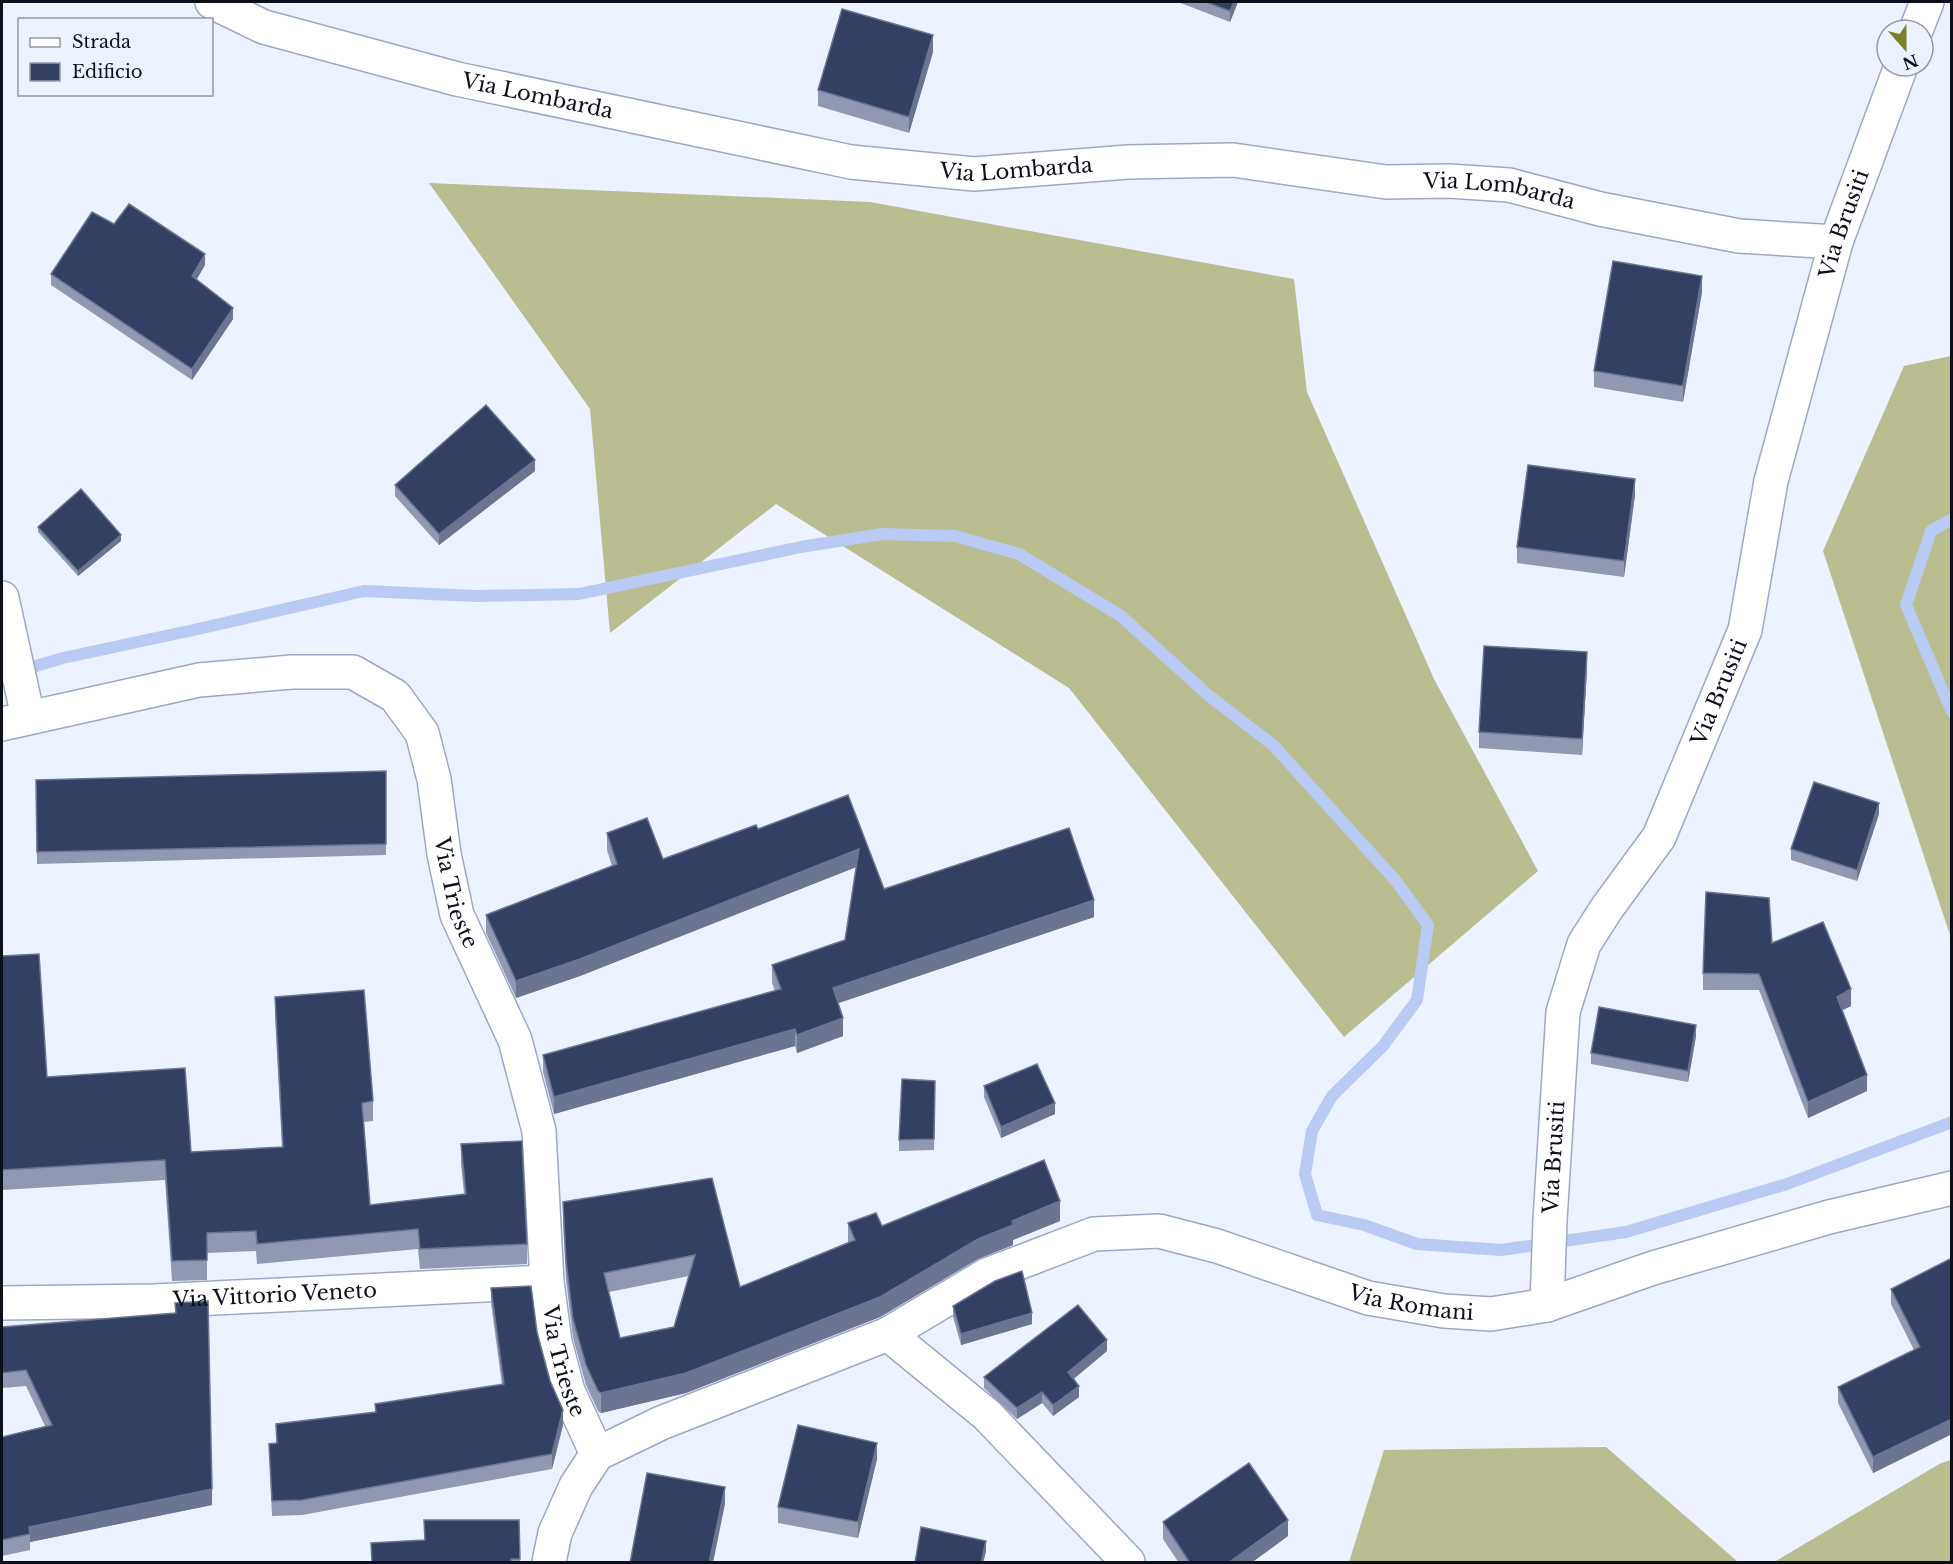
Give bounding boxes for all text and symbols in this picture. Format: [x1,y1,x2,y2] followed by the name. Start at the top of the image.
[18,18,213,96] legend
[1875,18,1935,78] north arrow
[72,31,131,53] text: Strada
[1900,50,1921,74] text: N
[72,61,143,83] text: Edificio
[459,67,616,125] street label: Via Lombarda
[937,152,1094,187] street label: Via Lombarda
[1814,166,1875,282] street label: Via Brusiti
[1422,168,1578,215] street label: Via Lombarda
[1685,635,1753,750] street label: Via Brusiti
[429,835,484,952] street label: Via Trieste
[1537,1100,1570,1215] street label: Via Brusiti
[171,1277,377,1313] street label: Via Vittorio Veneto
[1344,1279,1475,1326] street label: Via Romani
[537,1303,591,1421] street label: Via Trieste

